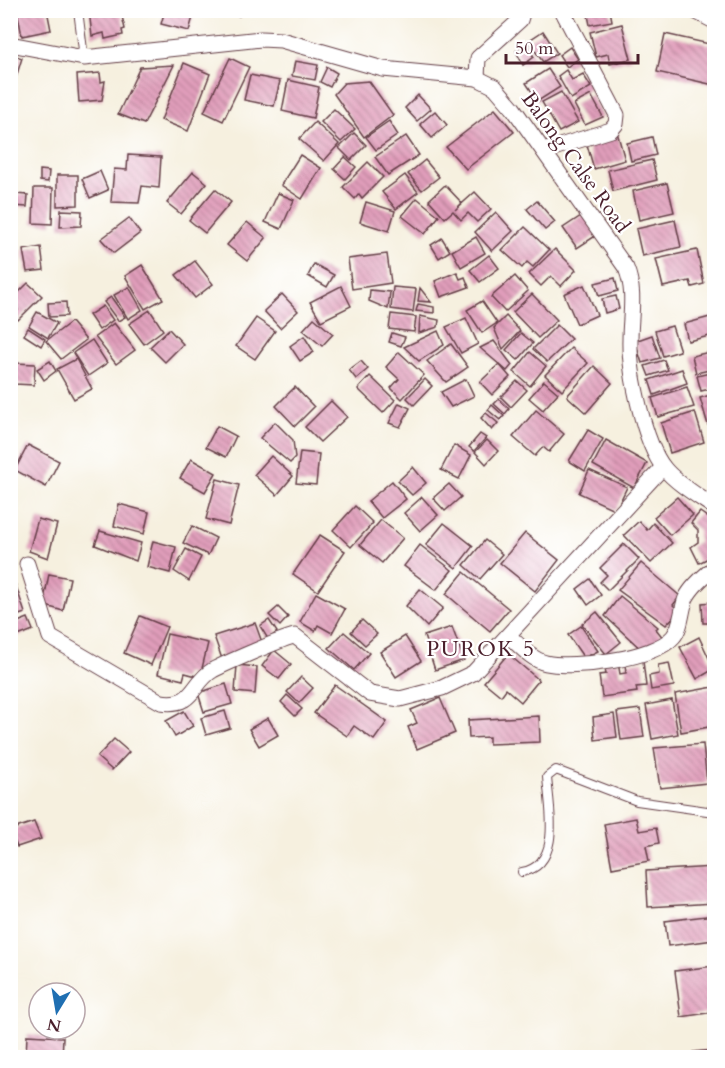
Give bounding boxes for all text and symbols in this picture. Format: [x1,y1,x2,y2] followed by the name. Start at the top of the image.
[506,27,638,65] scale bar
[515,36,554,61] text: 50 m
[514,86,637,239] street label: Balong Calse Road
[426,634,536,664] district label: PUROK 5
[27,981,87,1041] north arrow
[45,1013,63,1037] text: N

